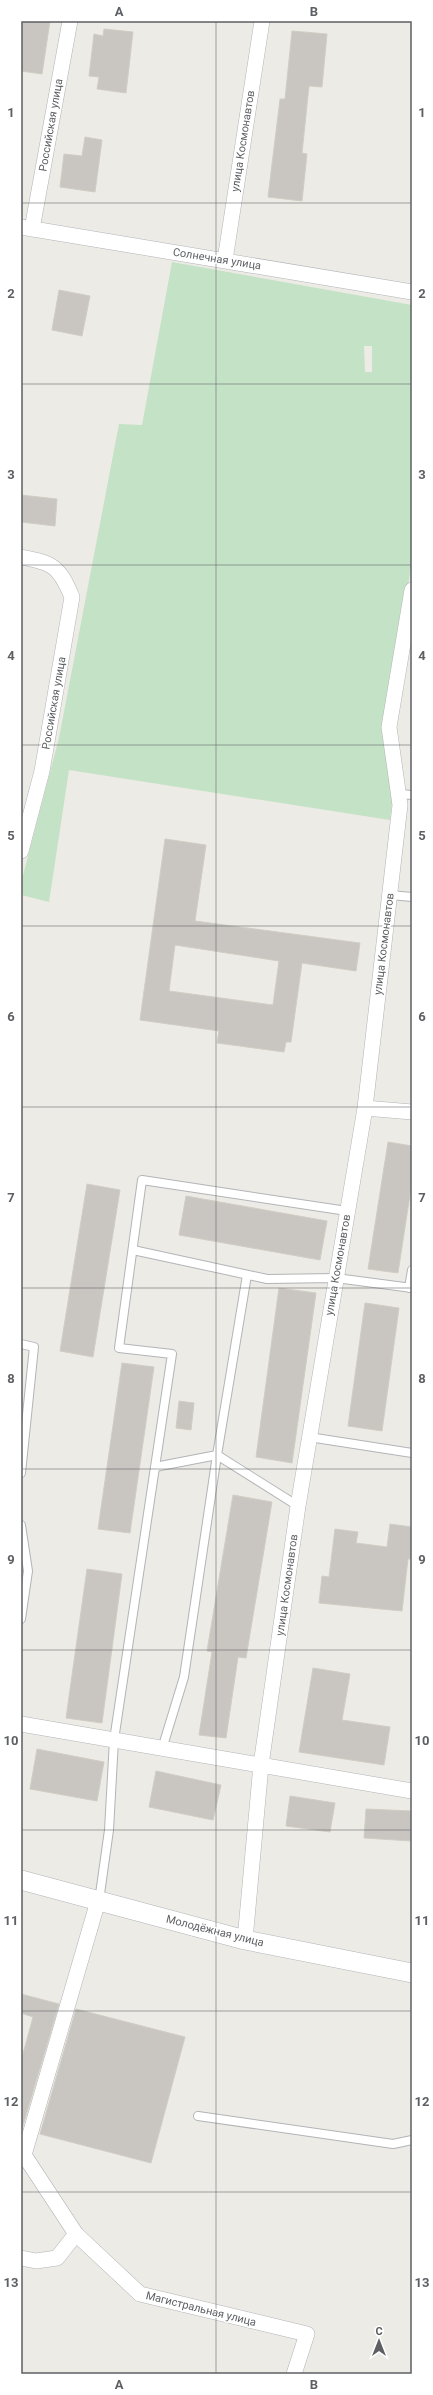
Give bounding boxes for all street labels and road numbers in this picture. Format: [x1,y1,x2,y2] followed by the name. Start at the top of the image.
[36,78,66,172] street label: Российская улица
[229,89,257,193] street label: улица Космонавтов
[172,246,262,272] street label: Солнечная улица
[39,656,69,750] street label: Российская улица
[371,892,397,996] street label: улица Космонавтов
[323,1213,353,1317] street label: улица Космонавтов
[273,1533,301,1637] street label: улица Космонавтов
[165,1913,265,1949] street label: Молодёжная улица
[144,2289,258,2329] street label: Магистральная улица

